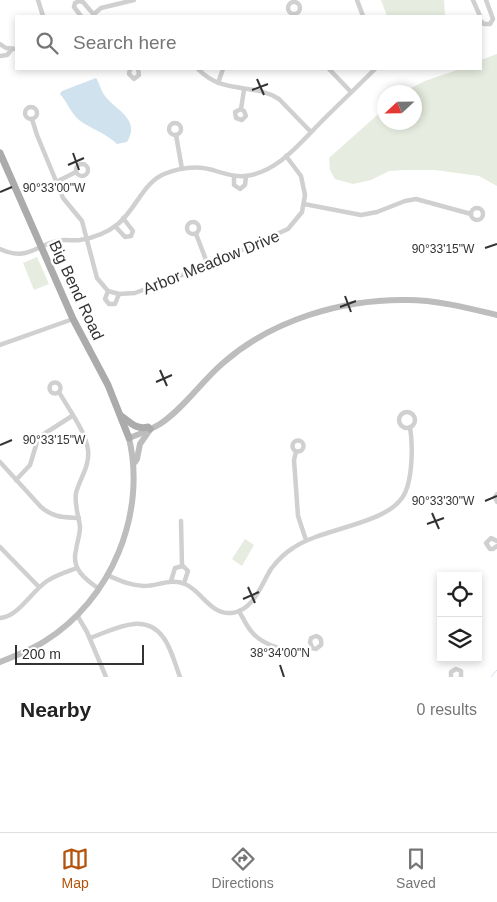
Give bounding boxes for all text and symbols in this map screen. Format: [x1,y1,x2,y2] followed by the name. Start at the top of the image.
[15,15,482,70] search box
[33,29,61,57] icon: search
[73,32,177,53] text: Search here
[377,85,422,130] north arrow
[23,181,86,195] text: 90°33'00"W
[140,227,282,298] street label: Arbor Meadow Drive
[46,238,107,343] street label: Big Bend Road
[412,242,475,256] text: 90°33'15"W
[23,433,86,447] text: 90°33'15"W
[412,494,475,508] text: 90°33'30"W
[437,572,482,662] map controls
[437,572,482,617] button: locate
[437,617,482,662] button: layers
[15,642,144,665] scale bar
[22,646,61,662] text: 200 m
[250,646,310,660] text: 38°34'00"N
[20,698,91,721] text: Nearby
[417,701,477,718] text: 0 results
[61,845,89,891] tab: Map
[212,845,274,891] tab: Directions
[396,845,436,891] tab: Saved

